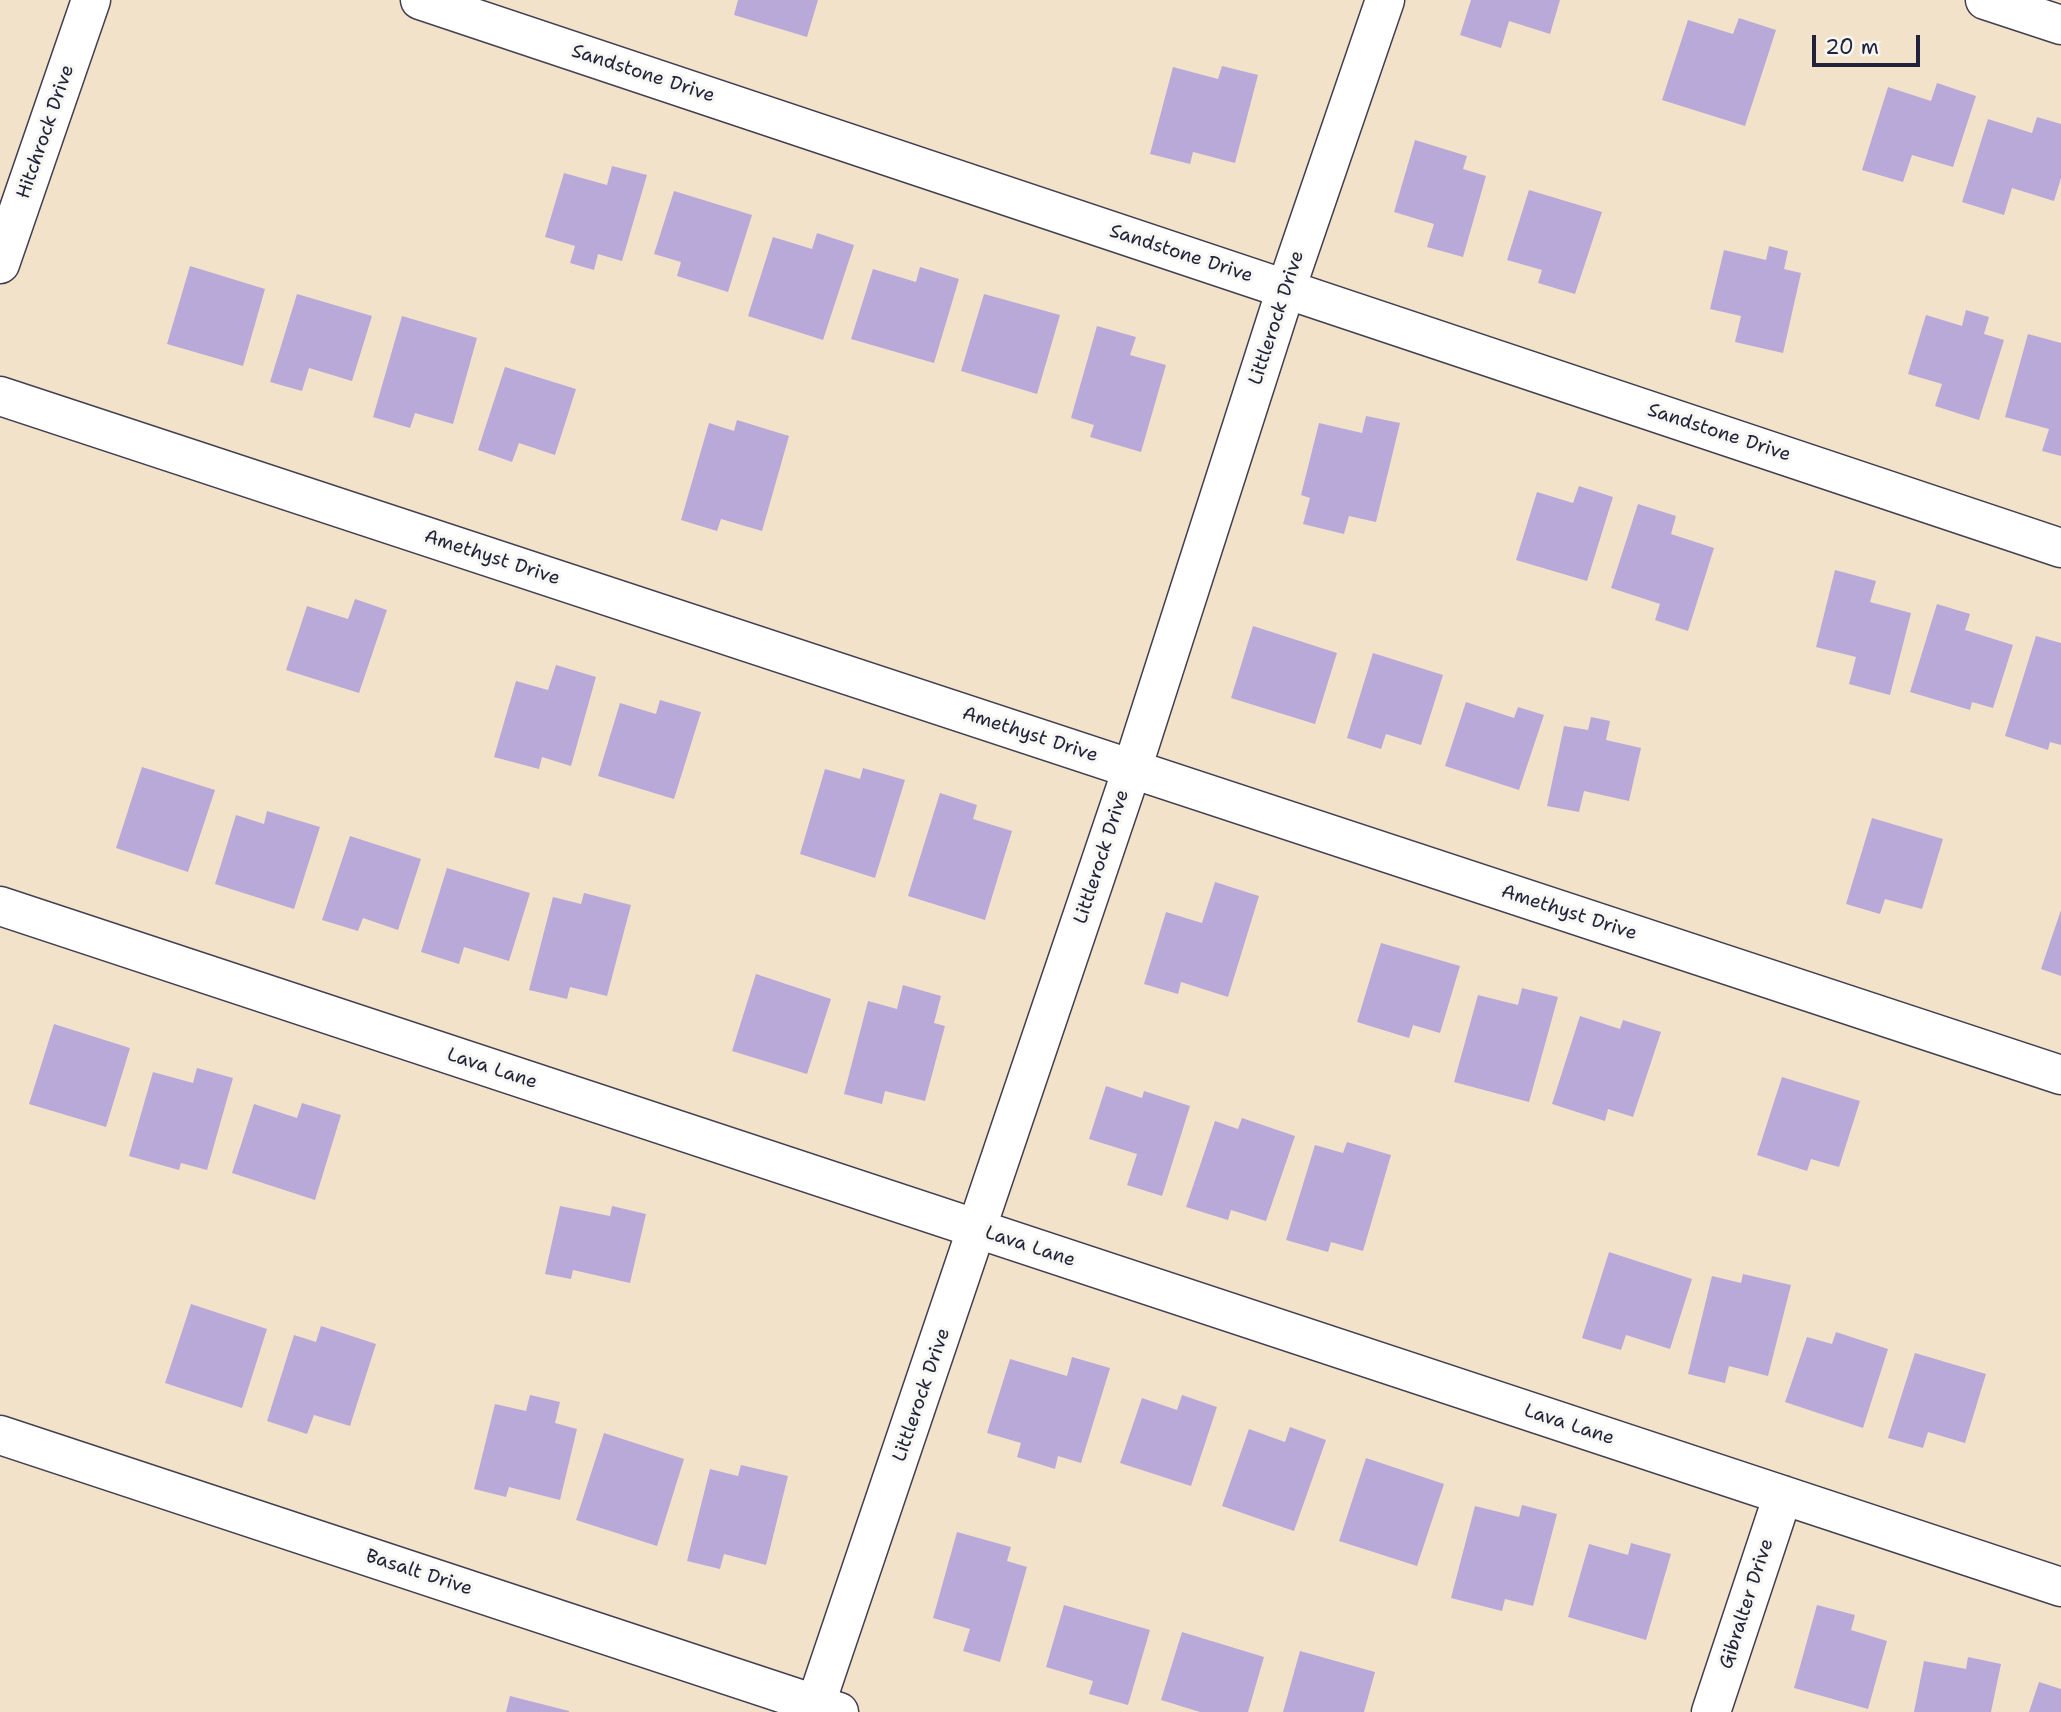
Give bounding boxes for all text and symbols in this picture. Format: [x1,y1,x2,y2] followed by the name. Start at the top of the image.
[1816,21,1924,65] scale bar
[1825,33,1879,61] text: 20 m
[568,40,718,108] street label: Sandstone Drive
[12,62,80,202] street label: Hitchrock Drive
[1106,220,1256,288] street label: Sandstone Drive
[1245,248,1309,388] street label: Littlerock Drive
[1644,399,1794,467] street label: Sandstone Drive
[421,525,563,591] street label: Amethyst Drive
[959,702,1101,768] street label: Amethyst Drive
[1070,787,1134,927] street label: Littlerock Drive
[1498,880,1640,946] street label: Amethyst Drive
[444,1044,540,1094] street label: Lava Lane
[982,1222,1078,1272] street label: Lava Lane
[888,1325,956,1465] street label: Littlerock Drive
[1521,1400,1617,1450] street label: Lava Lane
[1715,1536,1779,1672] street label: Gibralter Drive
[363,1545,475,1601] street label: Basalt Drive

